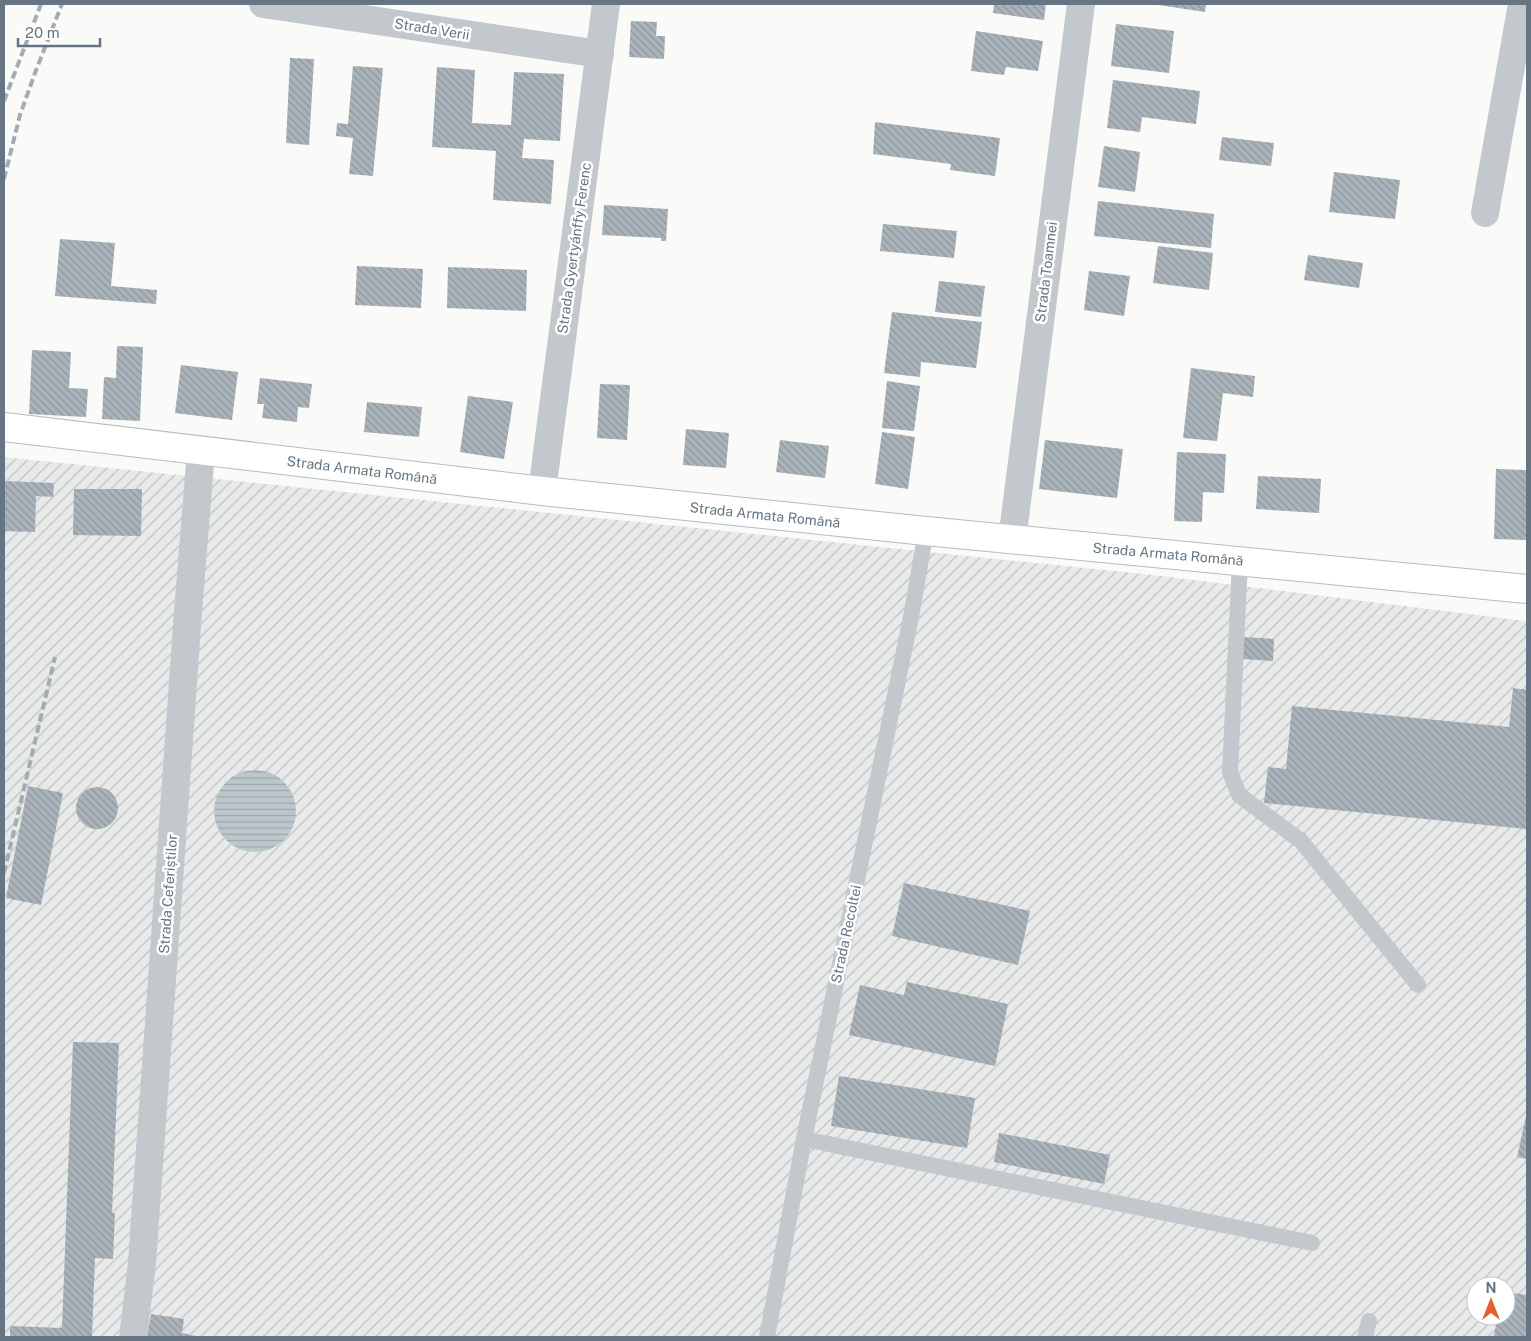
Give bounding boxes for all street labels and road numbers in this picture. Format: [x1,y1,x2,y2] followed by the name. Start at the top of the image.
[393,15,471,43] street label: Strada Verii
[554,161,594,335] street label: Strada Gyertyánffy Ferenc
[1032,221,1060,323] street label: Strada Toamnei
[286,453,438,487] street label: Strada Armata Română
[689,499,841,531] street label: Strada Armata Română
[1092,539,1244,569] street label: Strada Armata Română
[156,834,180,954] street label: Strada Ceferiștilor
[828,883,864,985] street label: Strada Recoltei

